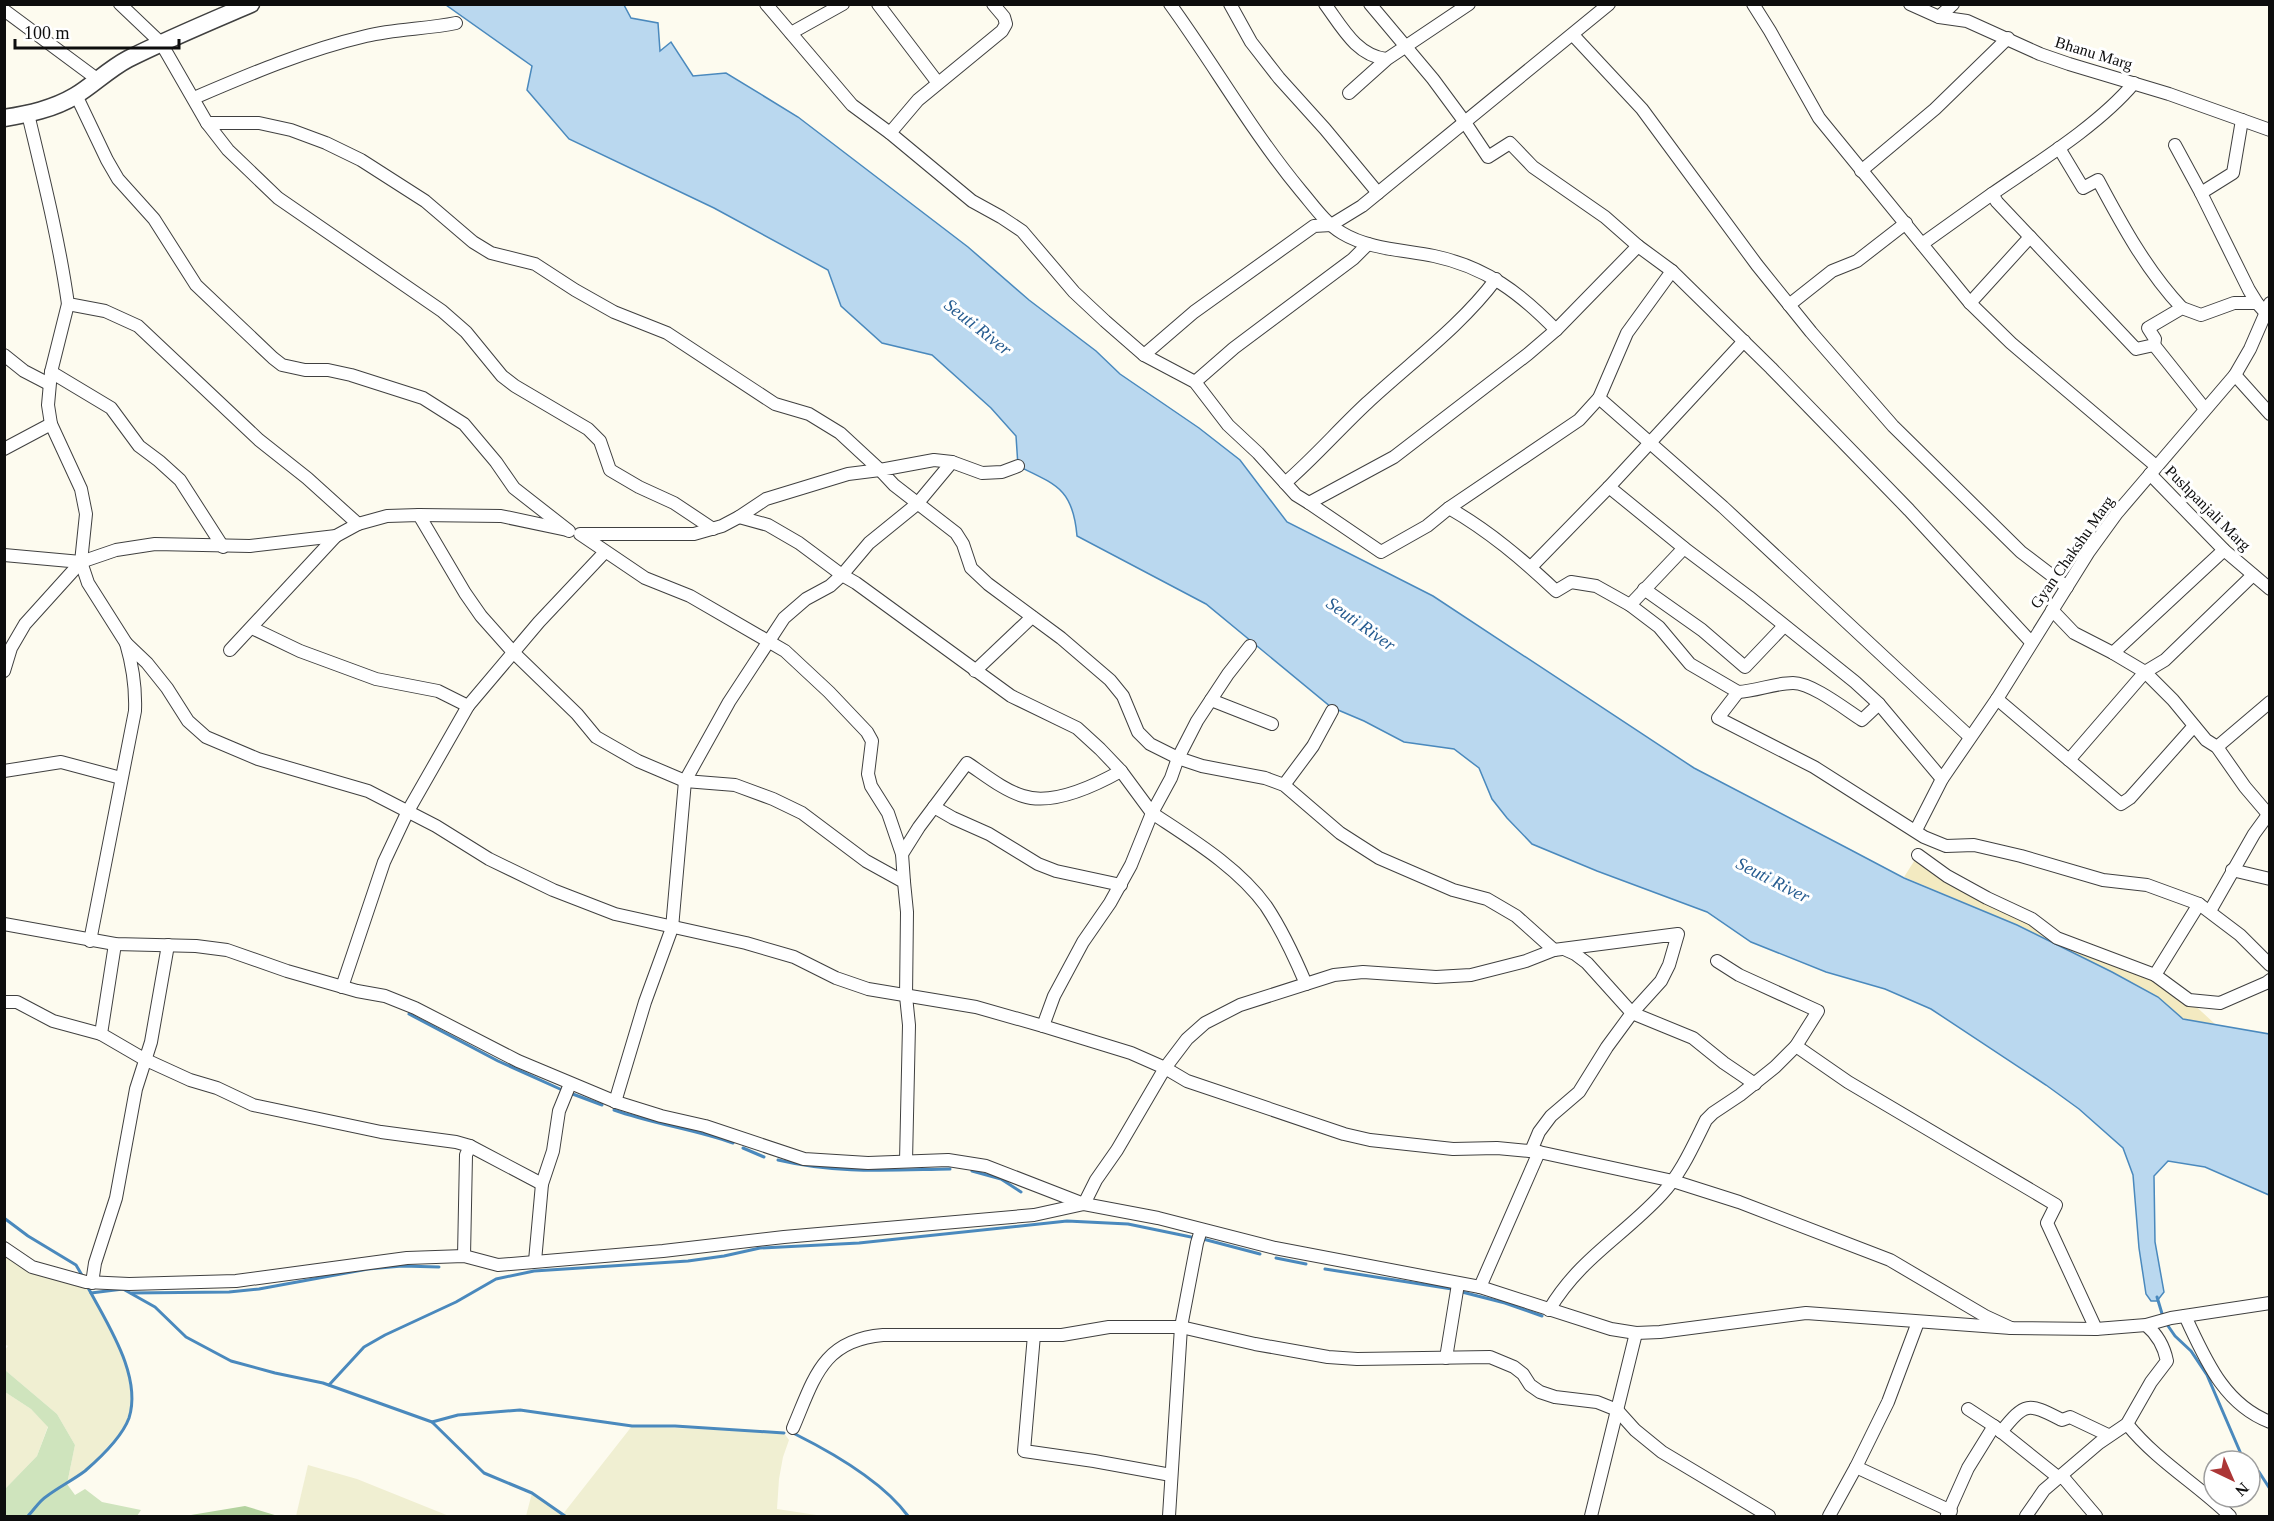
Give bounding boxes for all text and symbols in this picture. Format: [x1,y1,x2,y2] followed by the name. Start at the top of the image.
[15,12,178,50] scale bar
[24,23,70,43] text: 100 m
[2053,33,2135,74] street label: Bhanu Marg
[941,295,1016,360] water label: Seuti River
[2161,462,2254,555] street label: Pushpanjali Marg
[2027,493,2118,612] street label: Gyan Chakshu Marg
[1323,593,1400,656] water label: Seuti River
[1733,853,1814,907] water label: Seuti River
[2202,1449,2262,1509] north arrow
[2232,1479,2252,1500] text: N

